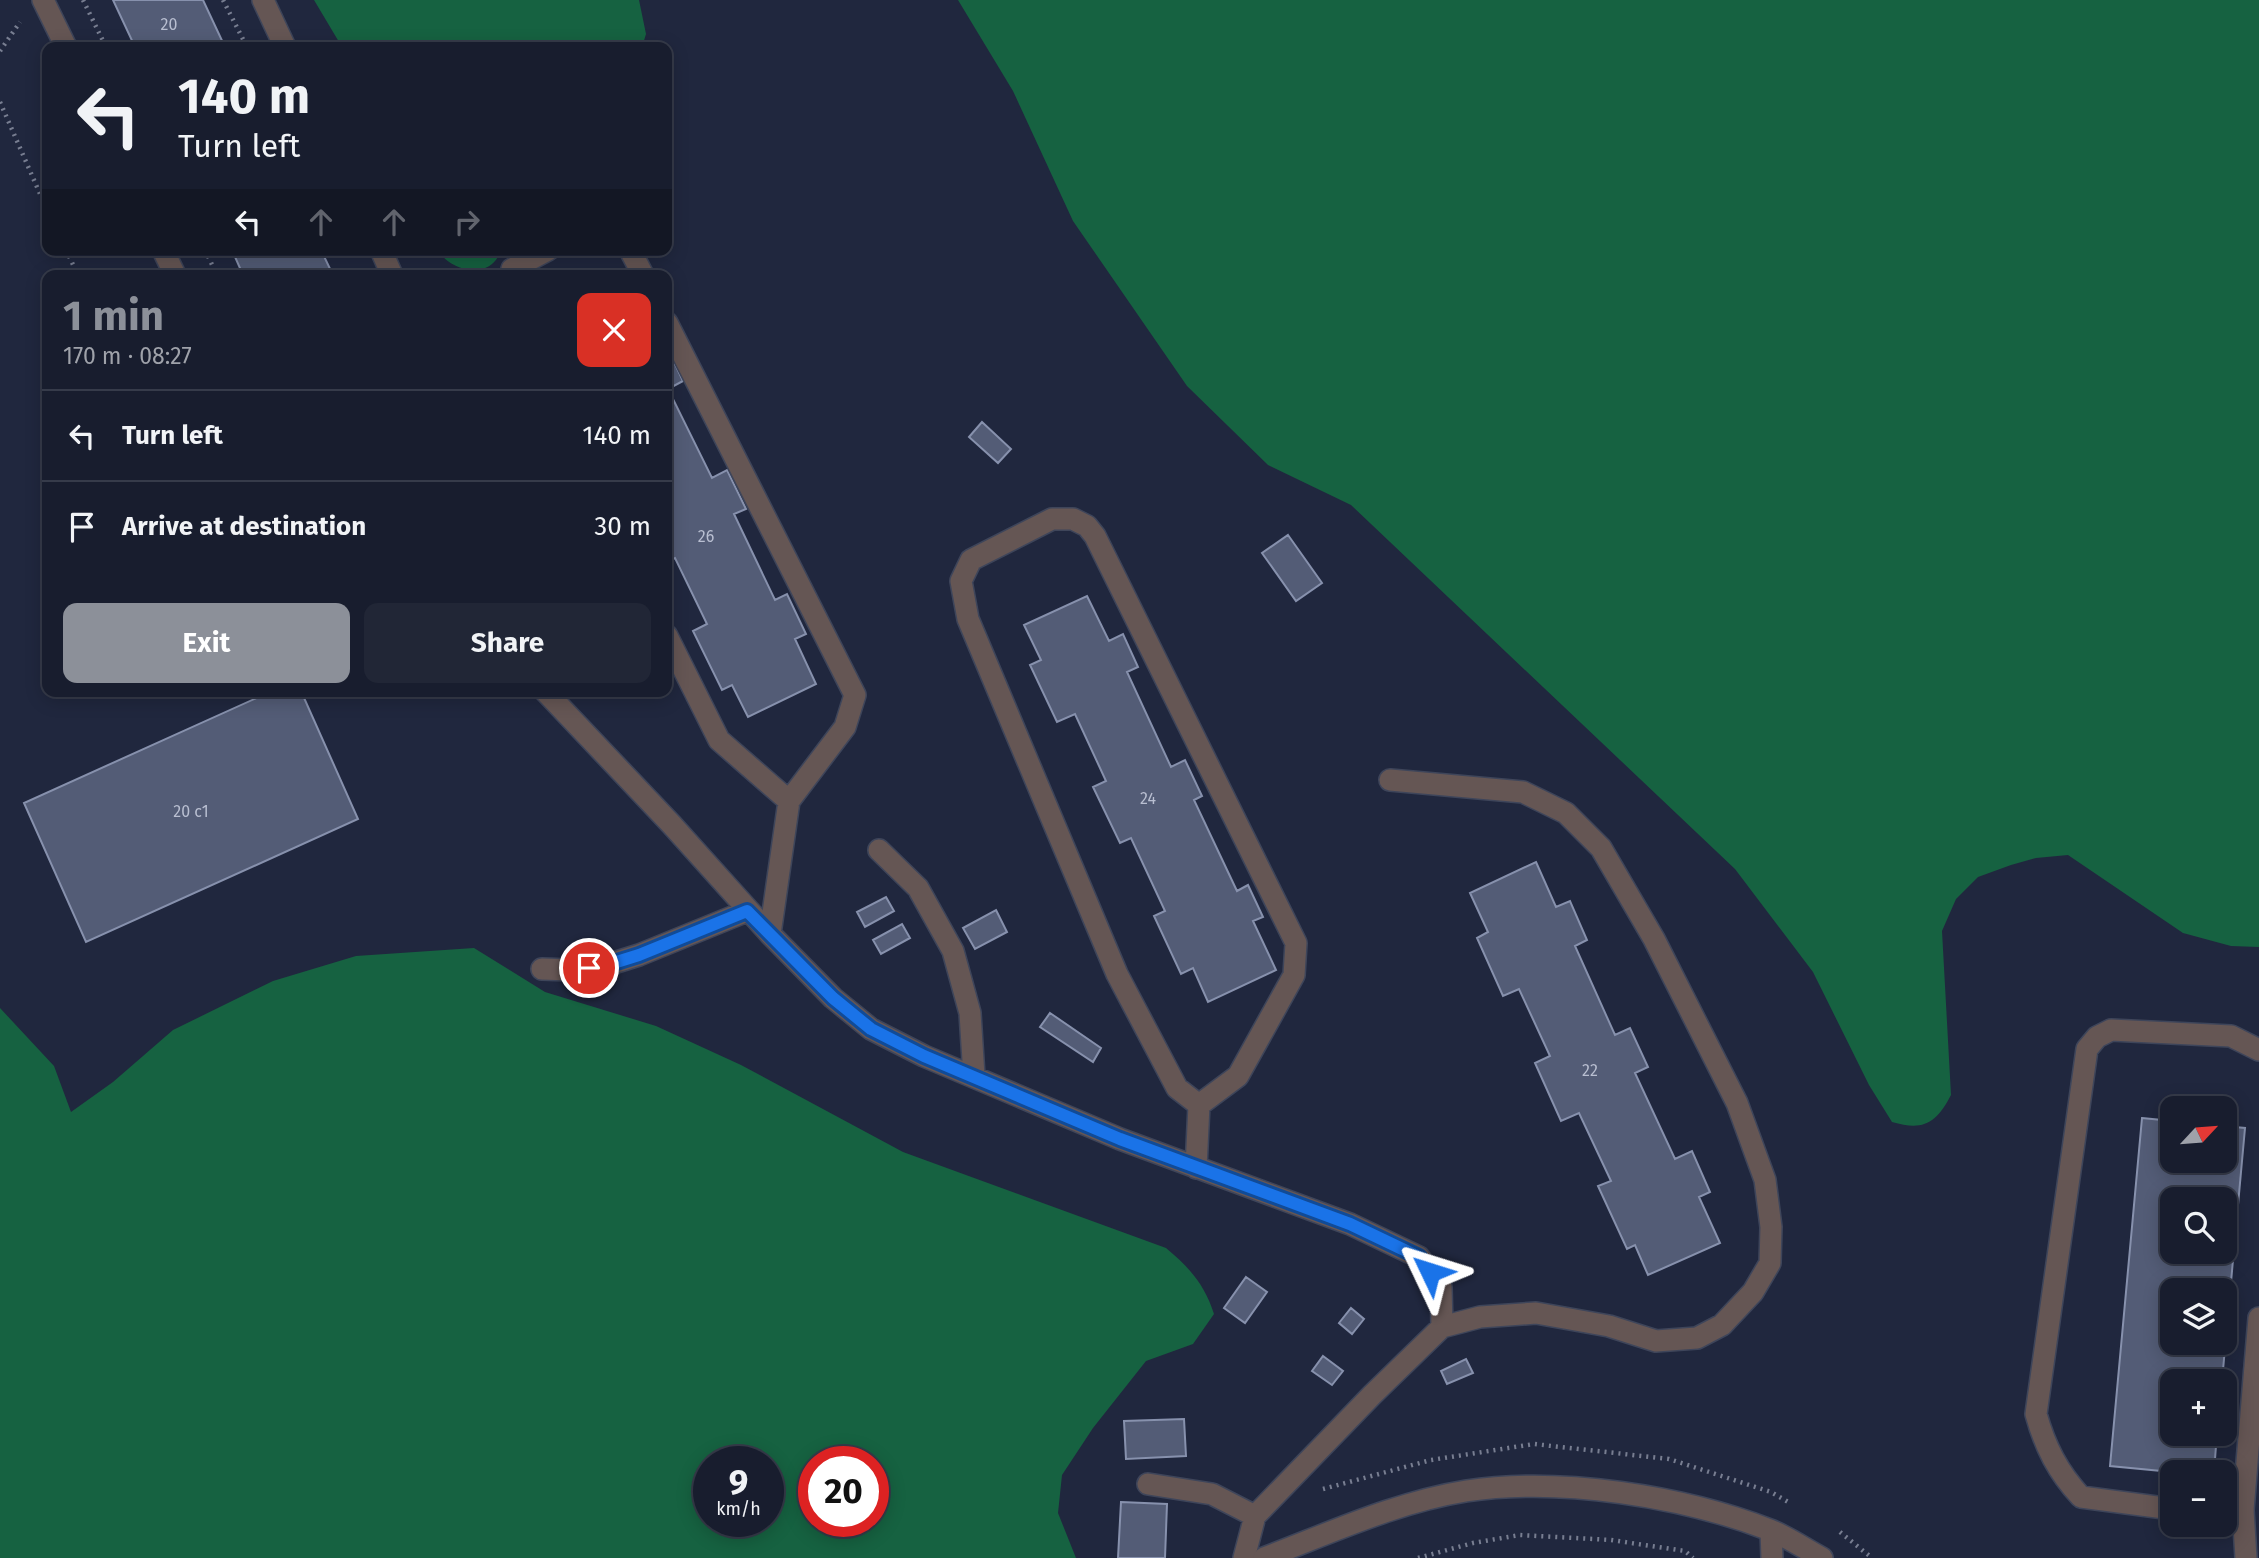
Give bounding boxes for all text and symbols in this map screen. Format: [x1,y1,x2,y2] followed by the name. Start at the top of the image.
[161,15,177,34] house number: 20
[178,67,310,126] text: 140 m
[63,70,154,161] icon: left
[178,127,300,165] text: Turn left
[229,203,267,241] icon: left
[302,203,340,241] icon: ahead
[375,203,413,241] icon: ahead
[448,203,486,241] icon: right
[63,291,164,341] text: 1 min
[577,293,651,367] button: close
[63,342,192,370] text: 170 m · 08:27
[63,417,101,455] icon: left
[122,420,223,451] text: Turn left
[582,420,651,451] text: 140 m
[63,508,101,546] icon: arrive
[122,511,366,542] text: Arrive at destination
[594,511,651,542] text: 30 m
[698,527,714,546] house number: 26
[63,603,350,683] button: Exit
[364,603,651,683] button: Share
[1140,789,1156,808] house number: 24
[173,802,209,821] house number: 20 с1
[559,938,619,998] pin
[570,949,608,987] icon: arrive
[1582,1061,1598,1080] house number: 22
[2160,1096,2236,1172] north arrow
[2160,1096,2237,1537] map controls
[2160,1187,2237,1264] button: search
[1393,1235,1467,1309] position arrow
[2160,1278,2237,1355] button: layers
[2160,1369,2237,1446] button: +
[798,1446,889,1537] speed limit sign: 20
[2160,1460,2237,1537] button: −
[729,1461,748,1503] text: 9
[716,1498,761,1520] text: km/h

